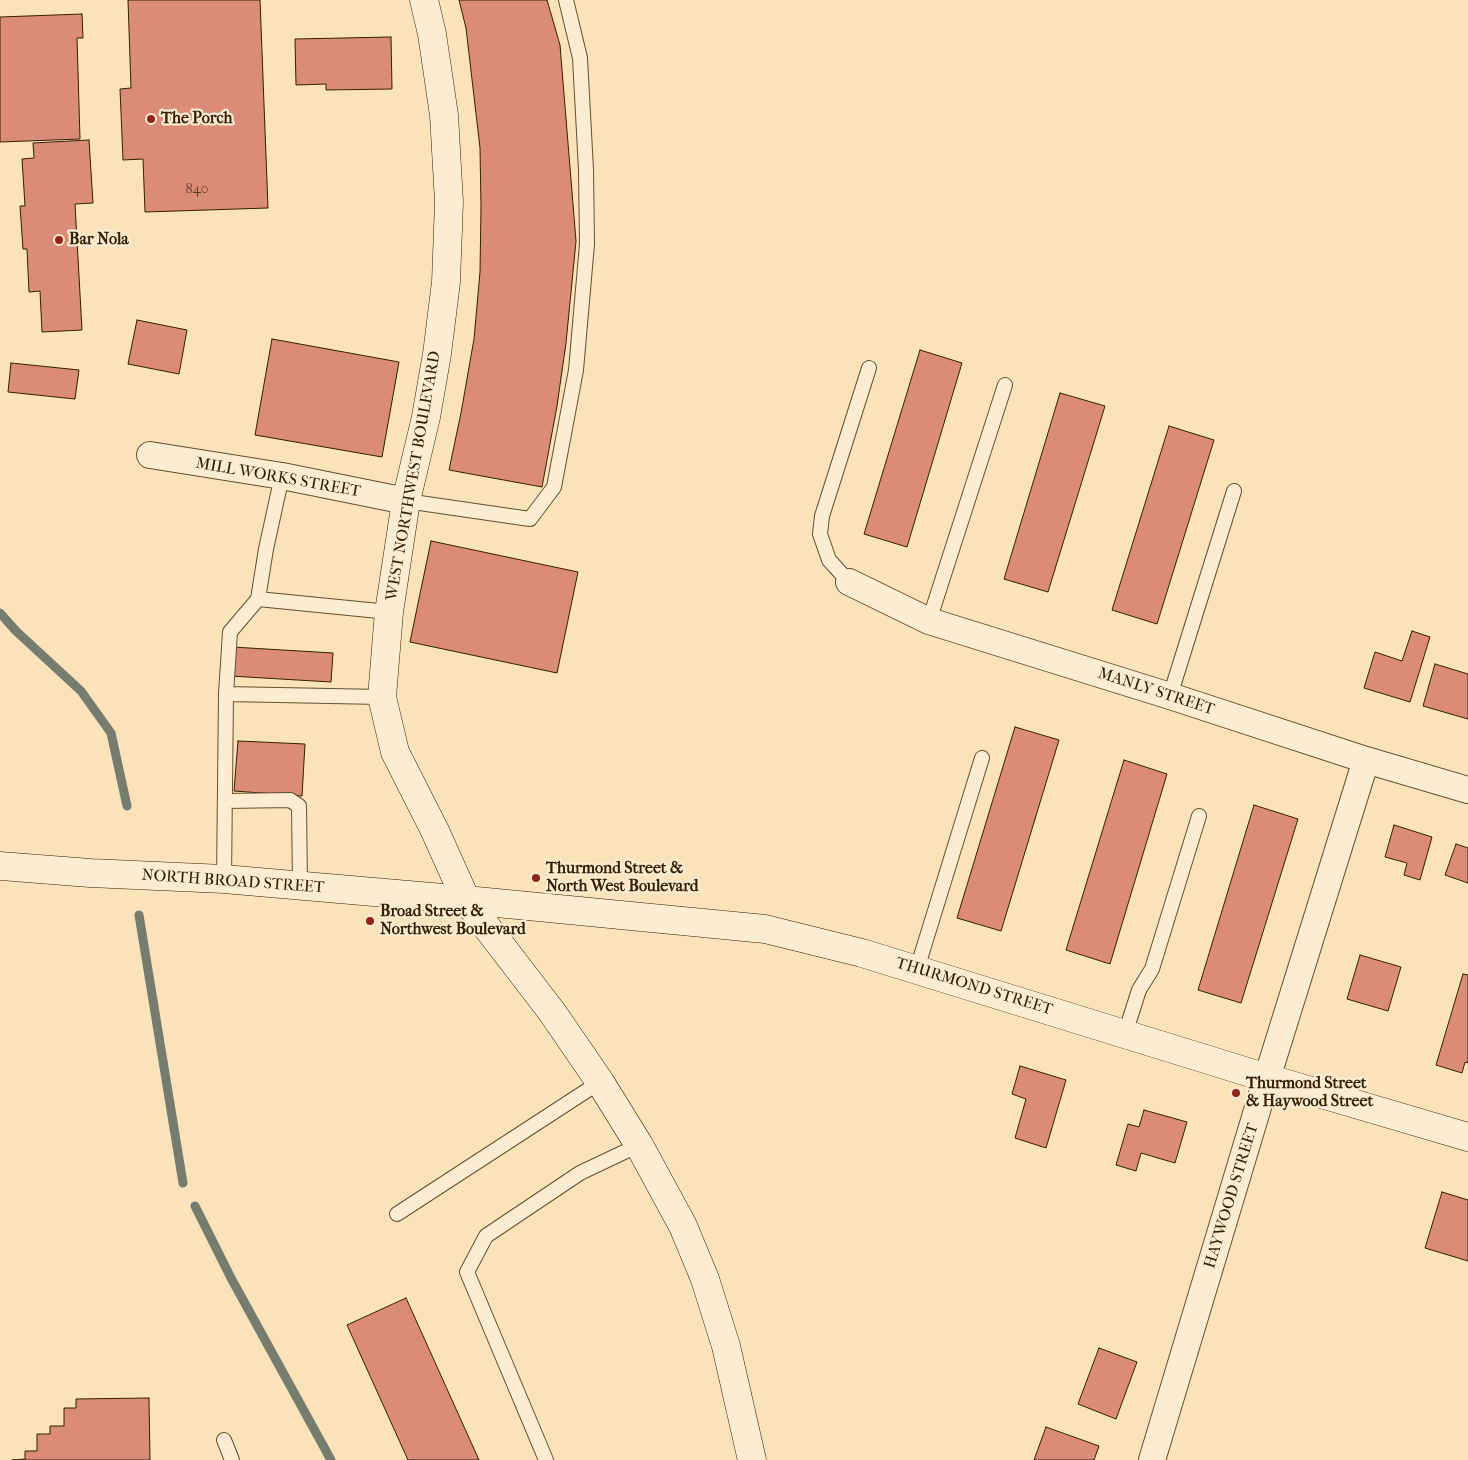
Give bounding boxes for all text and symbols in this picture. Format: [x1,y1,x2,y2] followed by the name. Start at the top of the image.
[161,109,232,129] place label: The Porch
[145,113,157,125] marker: The Porch
[186,182,208,198] house number: 840
[69,230,129,250] place label: Bar Nola
[53,234,65,246] marker: Bar Nola
[383,350,445,602] street label: WEST NORTHWEST BOULEVARD
[194,454,362,502] street label: MILL WORKS STREET
[1095,664,1217,720] street label: MANLY STREET
[546,859,699,897] place label: Thurmond Street & North West Boulevard
[141,866,325,898] street label: NORTH BROAD STREET
[530,872,542,884] marker: Thurmond Street & North West Boulevard
[380,902,526,940] place label: Broad Street & Northwest Boulevard
[364,915,376,927] marker: Broad Street & Northwest Boulevard
[893,954,1055,1020] street label: THURMOND STREET
[1246,1074,1373,1112] place label: Thurmond Street & Haywood Street
[1230,1087,1242,1099] marker: Thurmond Street & Haywood Street
[1201,1121,1263,1271] street label: HAYWOOD STREET

